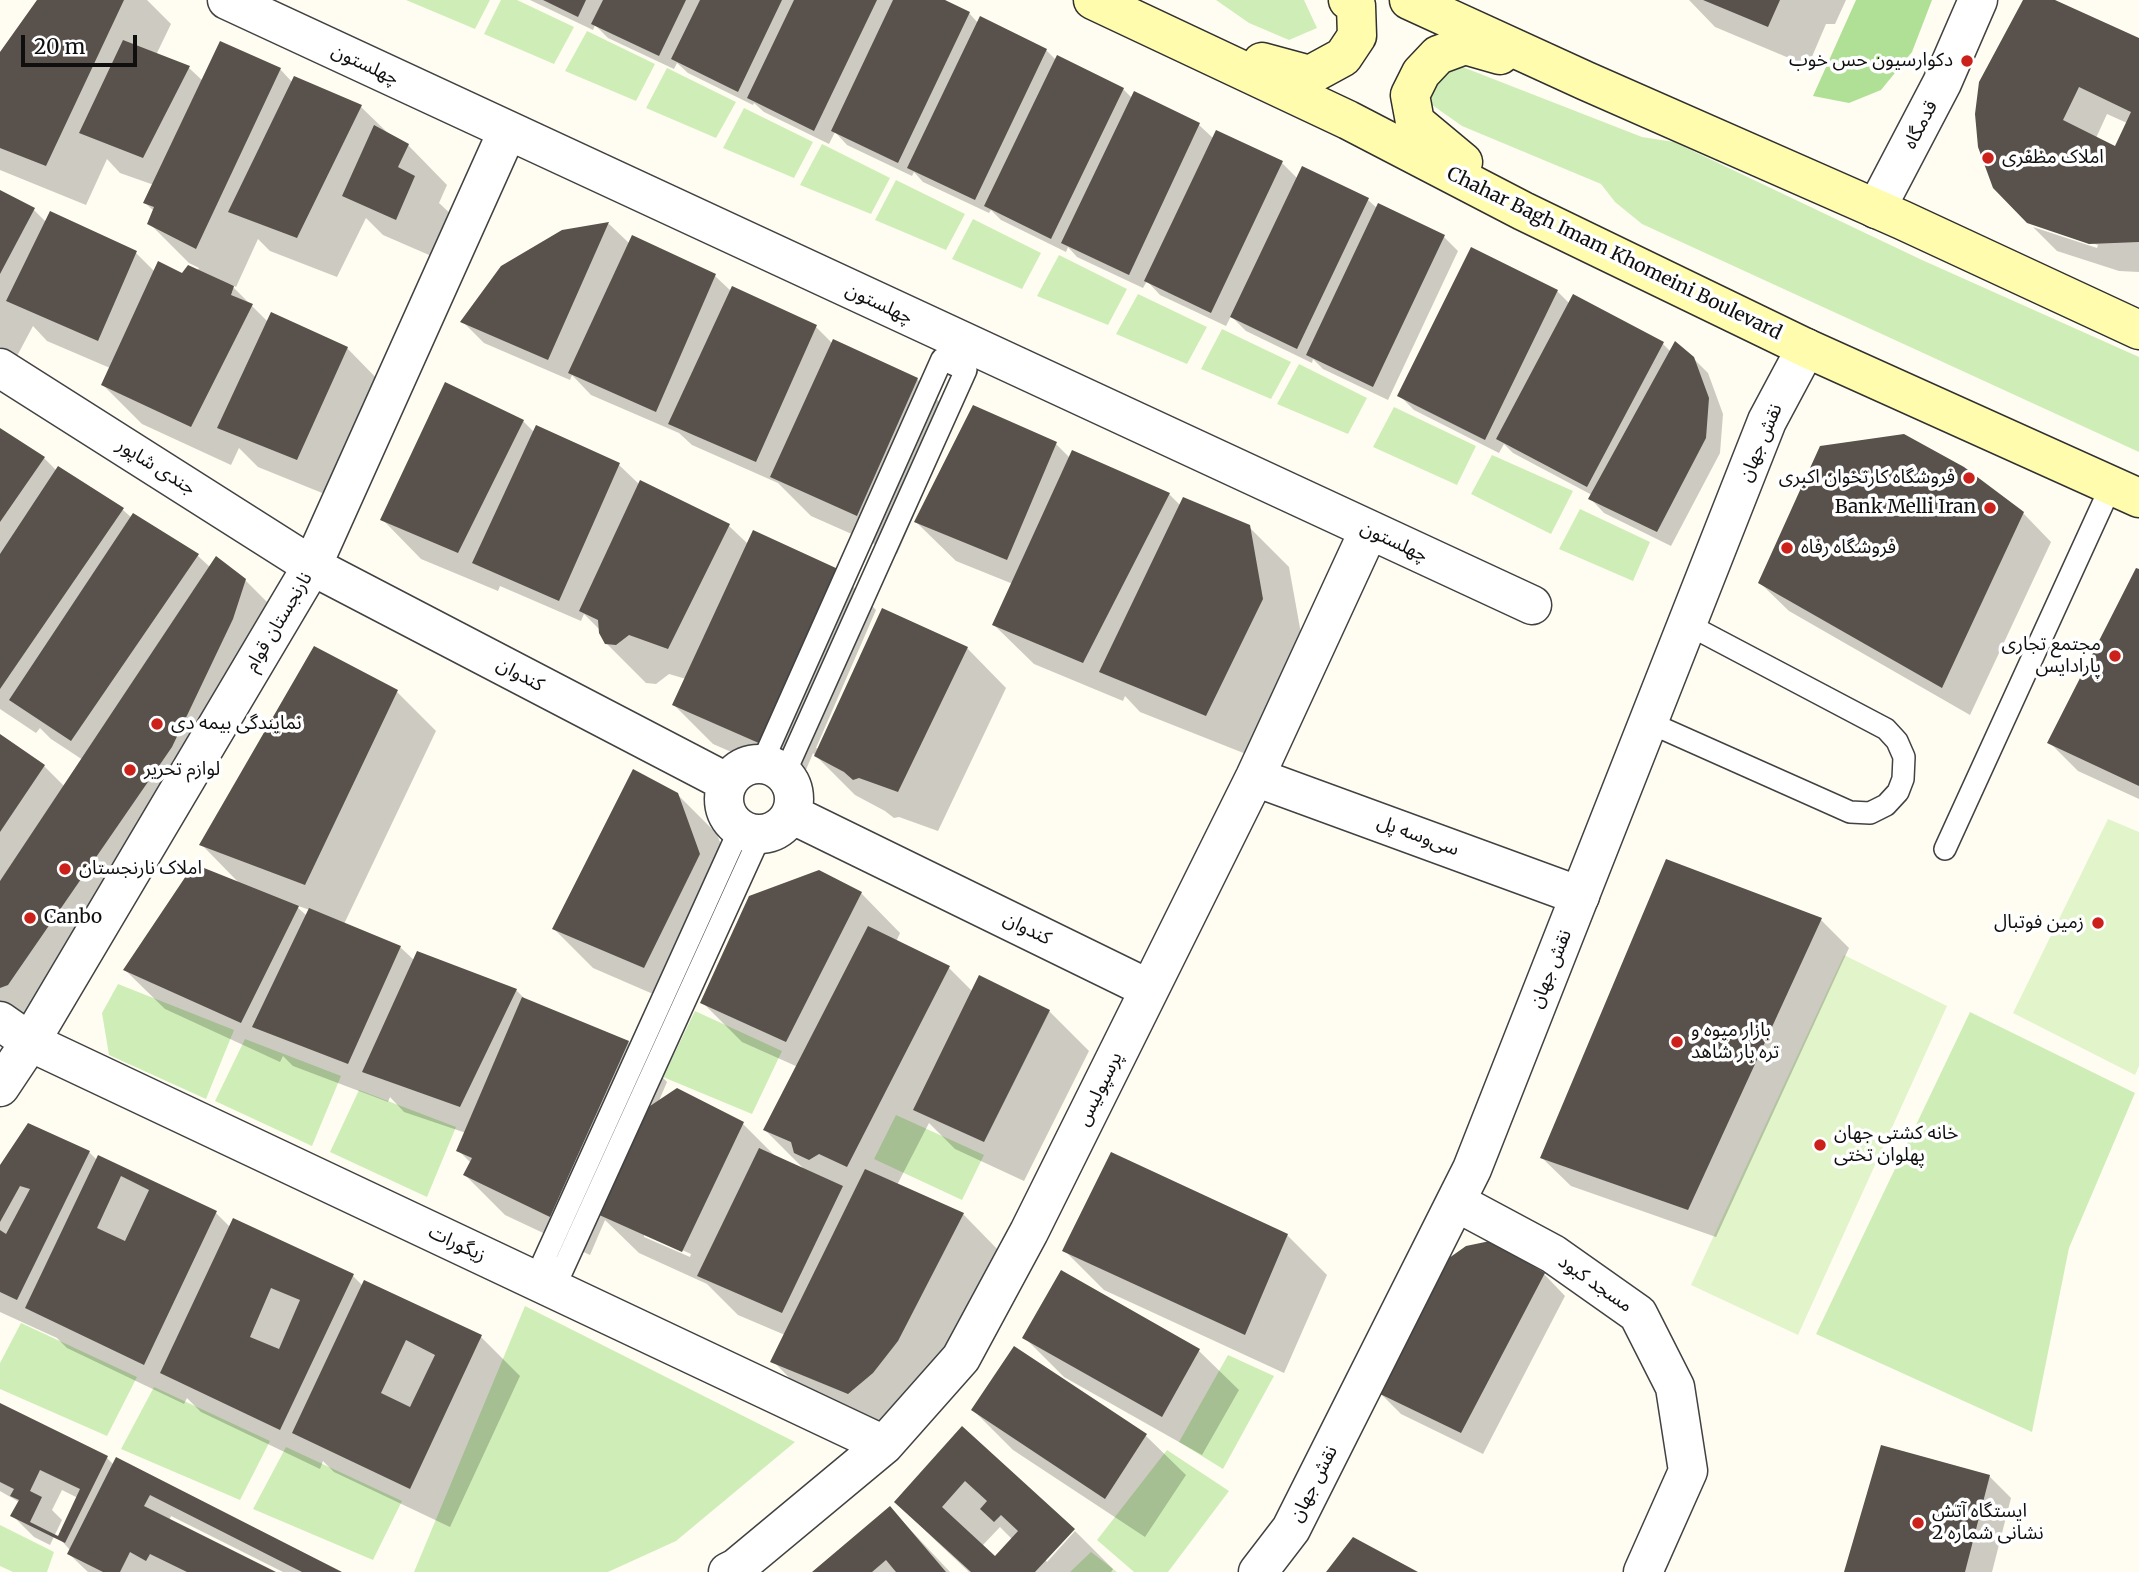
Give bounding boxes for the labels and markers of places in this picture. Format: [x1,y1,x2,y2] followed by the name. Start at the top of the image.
[1789,50,1953,72] place label: دکوارسیون حس خوب
[1959,53,1975,69] marker: دکوارسیون حس خوب
[2002,147,2104,169] place label: املاک مظفری
[1980,150,1996,166] marker: املاک مظفری
[1779,467,1955,489] place label: فروشگاه کارتخوان اکبری
[1961,470,1977,486] marker: فروشگاه کارتخوان اکبری
[1835,497,1976,519] place label: Bank Melli Iran
[1982,500,1998,516] marker: Bank Melli Iran
[1801,537,1896,559] place label: فروشگاه رفاه
[1779,540,1795,556] marker: فروشگاه رفاه
[2002,634,2101,678] place label: مجتمع تجاری پارادایس
[2107,648,2123,664] marker: مجتمع تجاری پارادایس
[171,713,302,735] place label: نمایندگی بیمه دی
[149,716,165,732] marker: نمایندگی بیمه دی
[144,759,220,781] place label: لوازم تحریر
[122,762,138,778] marker: لوازم تحریر
[79,858,202,880] place label: املاک نارنجستان
[57,861,73,877] marker: املاک نارنجستان
[44,907,102,929] place label: Canbo
[22,910,38,926] marker: Canbo
[1994,912,2084,934] place label: زمین فوتبال
[2090,915,2106,931] marker: زمین فوتبال
[1691,1020,1779,1064] place label: بازار میوه و تره بار شاهد
[1669,1034,1685,1050] marker: بازار میوه و تره بار شاهد
[1834,1123,1958,1167] place label: خانه کشتی جهان پهلوان تختی
[1812,1137,1828,1153] marker: خانه کشتی جهان پهلوان تختی
[1932,1501,2044,1545] place label: ایستگاه آتش نشانی شماره 2
[1910,1515,1926,1531] marker: ایستگاه آتش نشانی شماره 2

